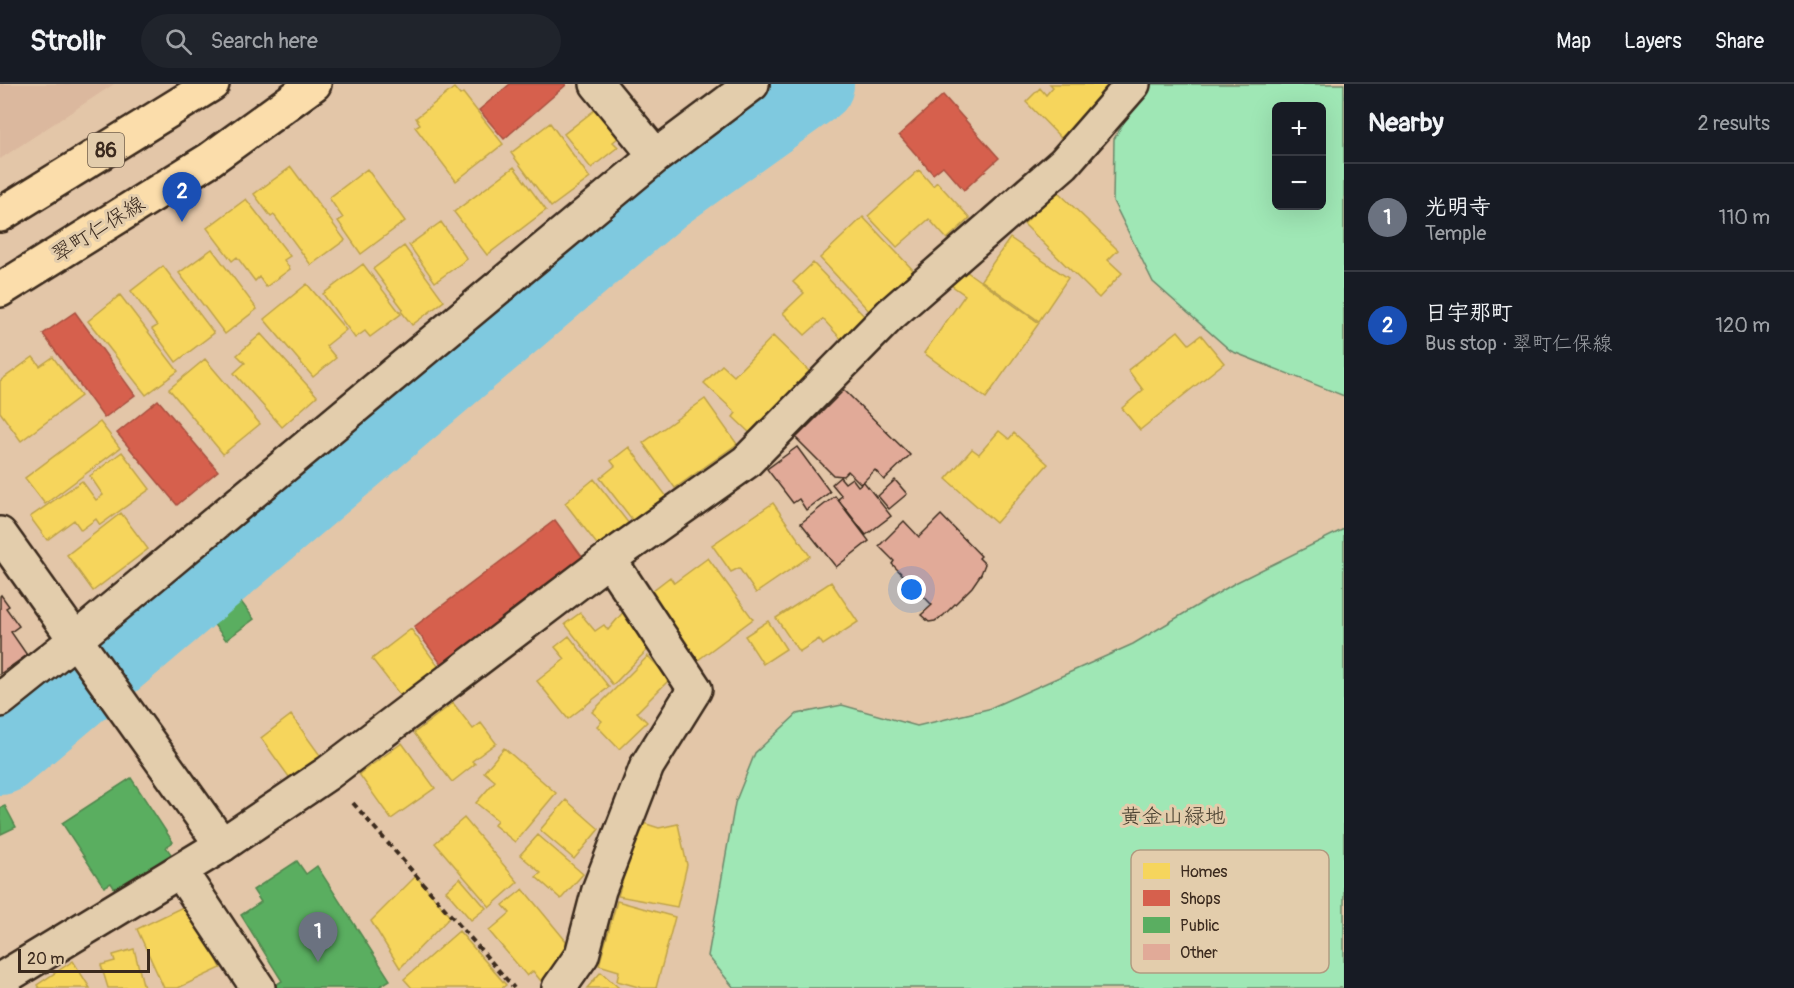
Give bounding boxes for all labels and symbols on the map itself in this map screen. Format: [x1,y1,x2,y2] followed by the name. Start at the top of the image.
[88,133,124,167] road number: 86
[162,172,201,222] pin: 2
[47,190,150,269] street label: 翠町仁保線
[897,575,926,604] your location
[1121,803,1226,830] park label: 黄金山緑地
[1131,850,1329,973] legend
[1180,862,1228,882] text: Homes
[1180,889,1220,909] text: Shops
[298,912,338,962] pin: 1
[1180,916,1220,936] text: Public
[1180,943,1218,963] text: Other
[18,946,150,974] scale bar

